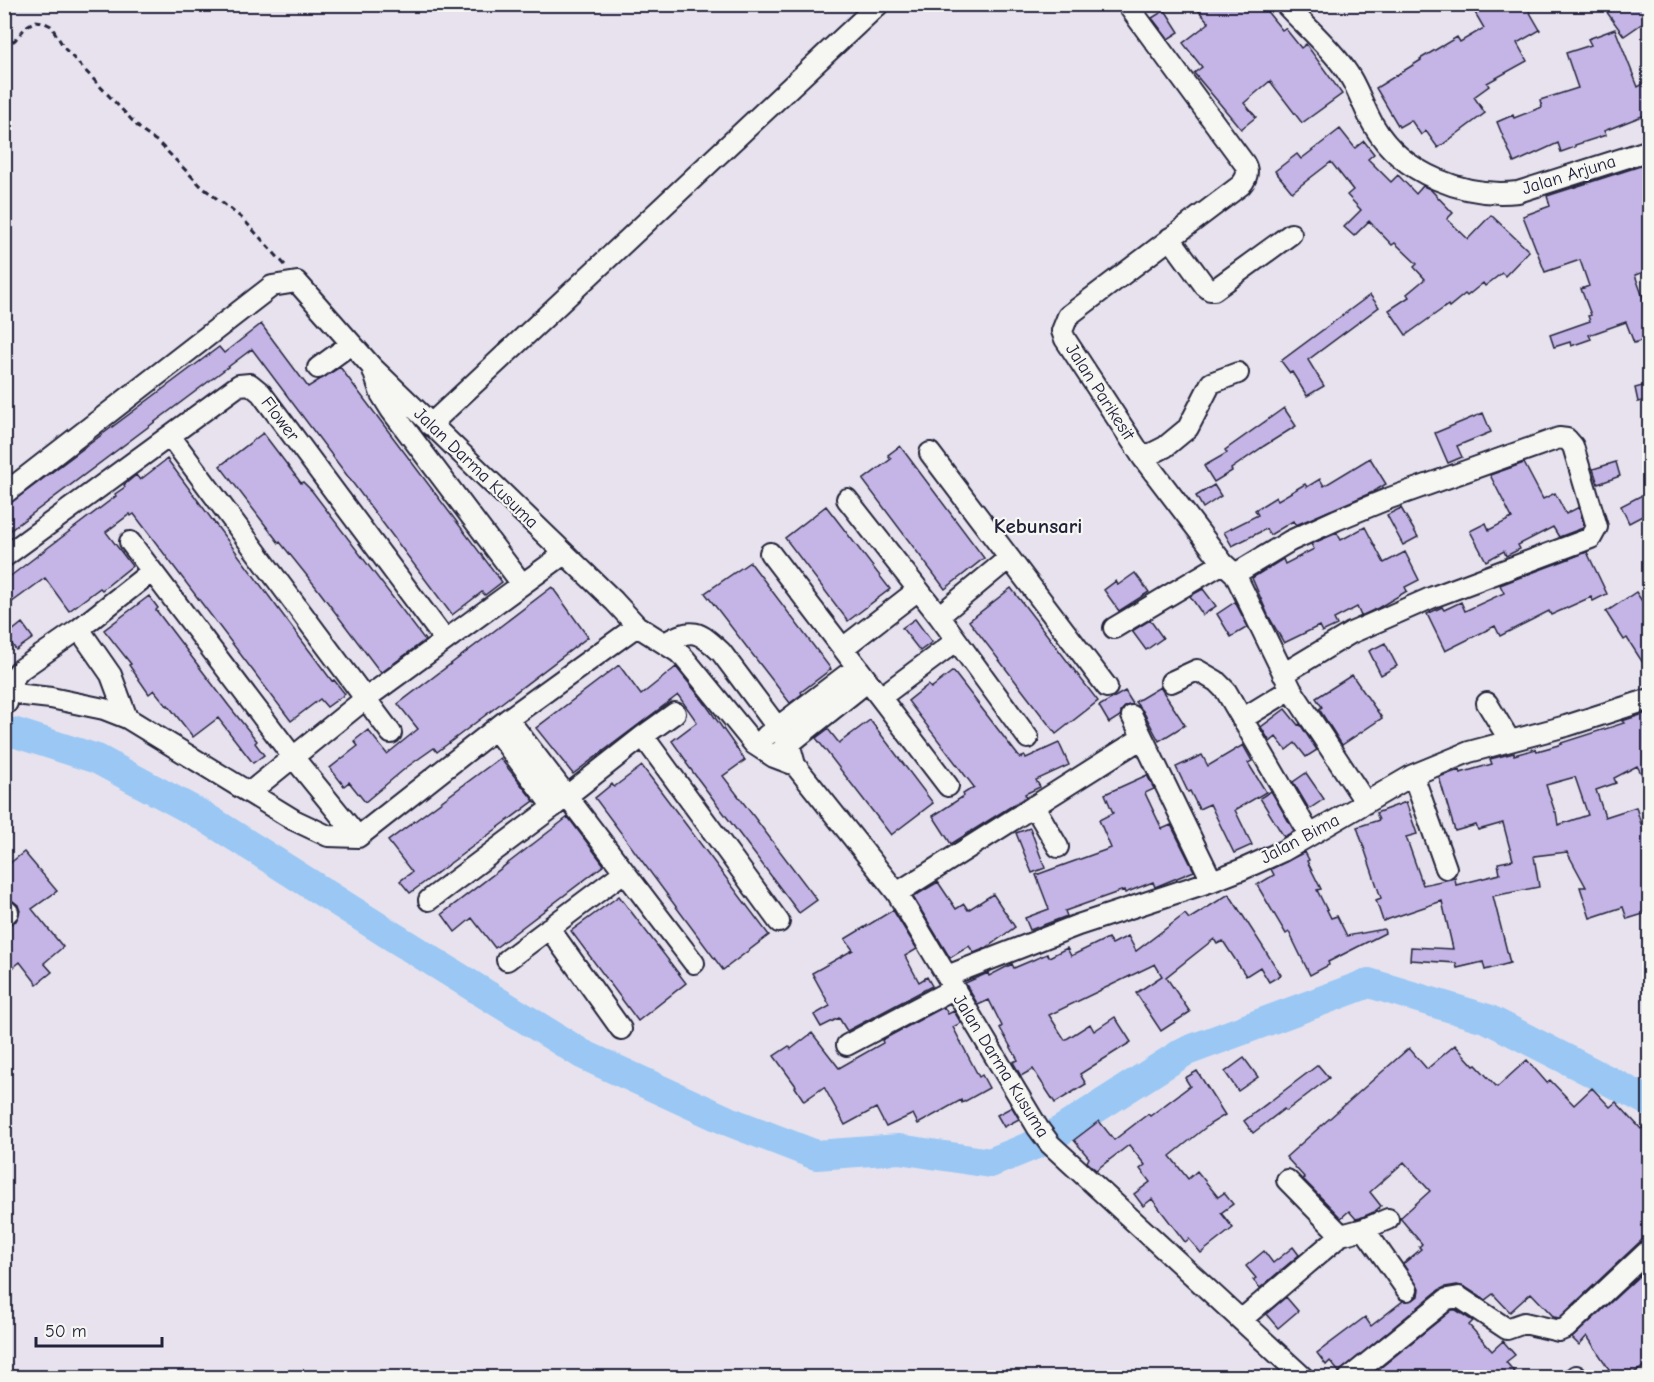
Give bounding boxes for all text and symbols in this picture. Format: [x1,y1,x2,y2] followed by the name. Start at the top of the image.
[1520,151,1618,199] street label: Jalan Arjuna
[1061,340,1139,445] street label: Jalan Parikesit
[256,393,304,446] street label: Flower
[409,403,543,533] street label: Jalan Darma Kusuma
[994,514,1082,538] district label: Kebunsari
[1257,810,1343,868] street label: Jalan Bima
[948,991,1054,1141] street label: Jalan Darma Kusuma
[36,1310,162,1348] scale bar
[45,1321,87,1342] text: 50 m

